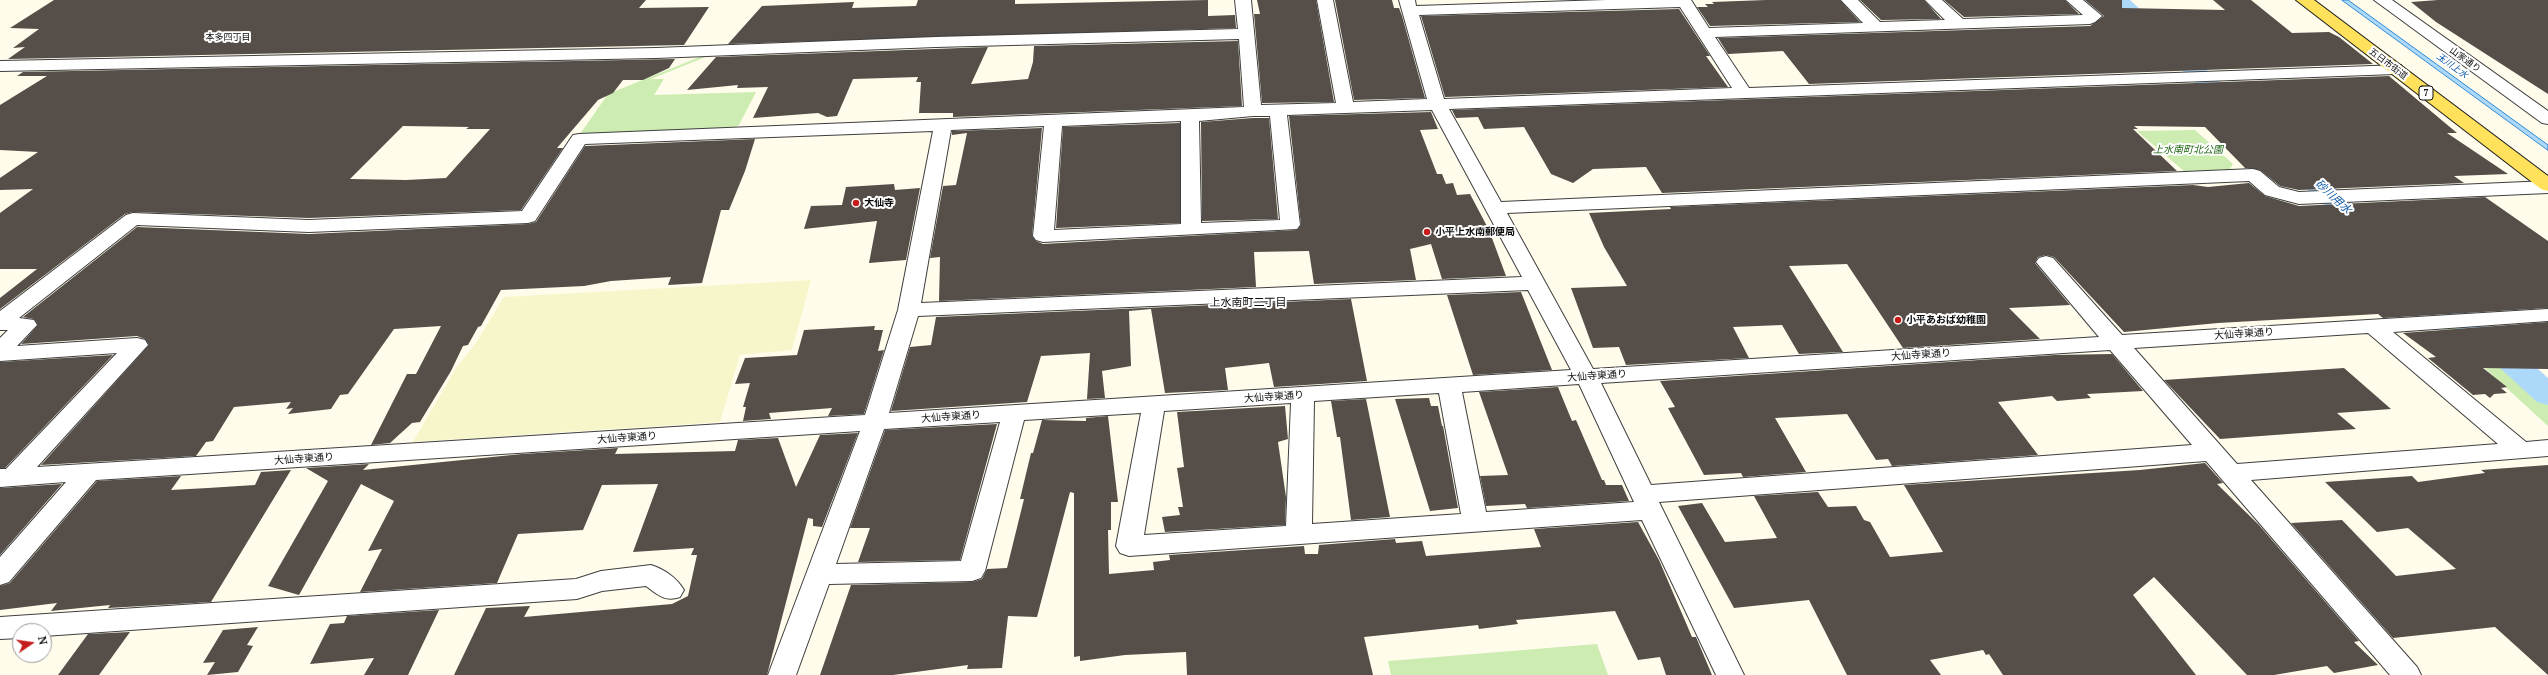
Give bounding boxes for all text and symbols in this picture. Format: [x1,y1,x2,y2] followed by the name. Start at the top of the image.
[206,32,250,42] district label: 本多四丁目
[2447,45,2483,75] street label: 山家通り
[2367,46,2409,82] street label: 五日市街道
[2434,51,2470,81] water label: 玉川上水
[2419,86,2433,100] road number: 7
[2153,144,2223,156] park label: 上水南町北公園
[2312,177,2354,217] water label: 砂川用水
[864,197,894,209] place label: 大仙寺
[851,198,861,208] marker: 大仙寺
[1435,226,1515,238] place label: 小平上水南郵便局
[1422,227,1432,237] marker: 小平上水南郵便局
[1210,296,1286,310] district label: 上水南町二丁目
[1906,314,1986,326] place label: 小平あおば幼稚園
[1893,315,1903,325] marker: 小平あおば幼稚園
[2214,326,2274,342] street label: 大仙寺東通り
[1891,347,1951,363] street label: 大仙寺東通り
[1567,368,1627,384] street label: 大仙寺東通り
[1244,389,1304,405] street label: 大仙寺東通り
[921,409,981,425] street label: 大仙寺東通り
[597,430,657,446] street label: 大仙寺東通り
[274,451,334,467] street label: 大仙寺東通り
[12,623,52,663] north arrow
[35,635,50,646] text: N

